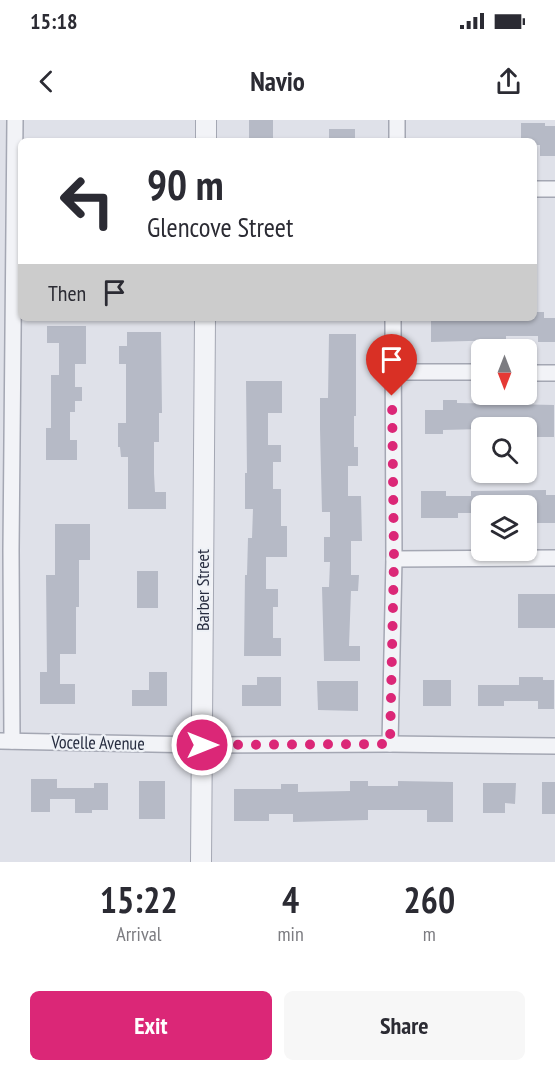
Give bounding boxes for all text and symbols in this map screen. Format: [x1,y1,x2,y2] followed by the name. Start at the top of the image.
[30,7,78,35] text: 15:18
[250,64,305,98] text: Navio
[30,65,63,98] icon: back
[492,65,525,98] icon: share
[147,157,224,212] text: 90 m
[48,162,126,240] icon: left
[147,210,293,244] text: Glencove Street
[98,276,131,309] icon: arrive
[48,279,86,307] text: Then
[366,334,417,396] pin
[471,339,537,405] north arrow
[471,339,537,561] map controls
[375,343,408,376] icon: arrive
[471,417,537,483] button: search
[471,495,537,561] button: layers
[191,549,214,631] street label: Barber Street
[170,713,234,777] position arrow
[50,730,145,755] street label: Vocelle Avenue
[100,876,178,923] text: 15:22
[282,876,299,923] text: 4
[404,876,455,923] text: 260
[116,921,161,947] text: Arrival
[278,921,304,947] text: min
[423,921,436,947] text: m
[30,991,272,1060] button: Exit
[284,991,525,1060] button: Share

